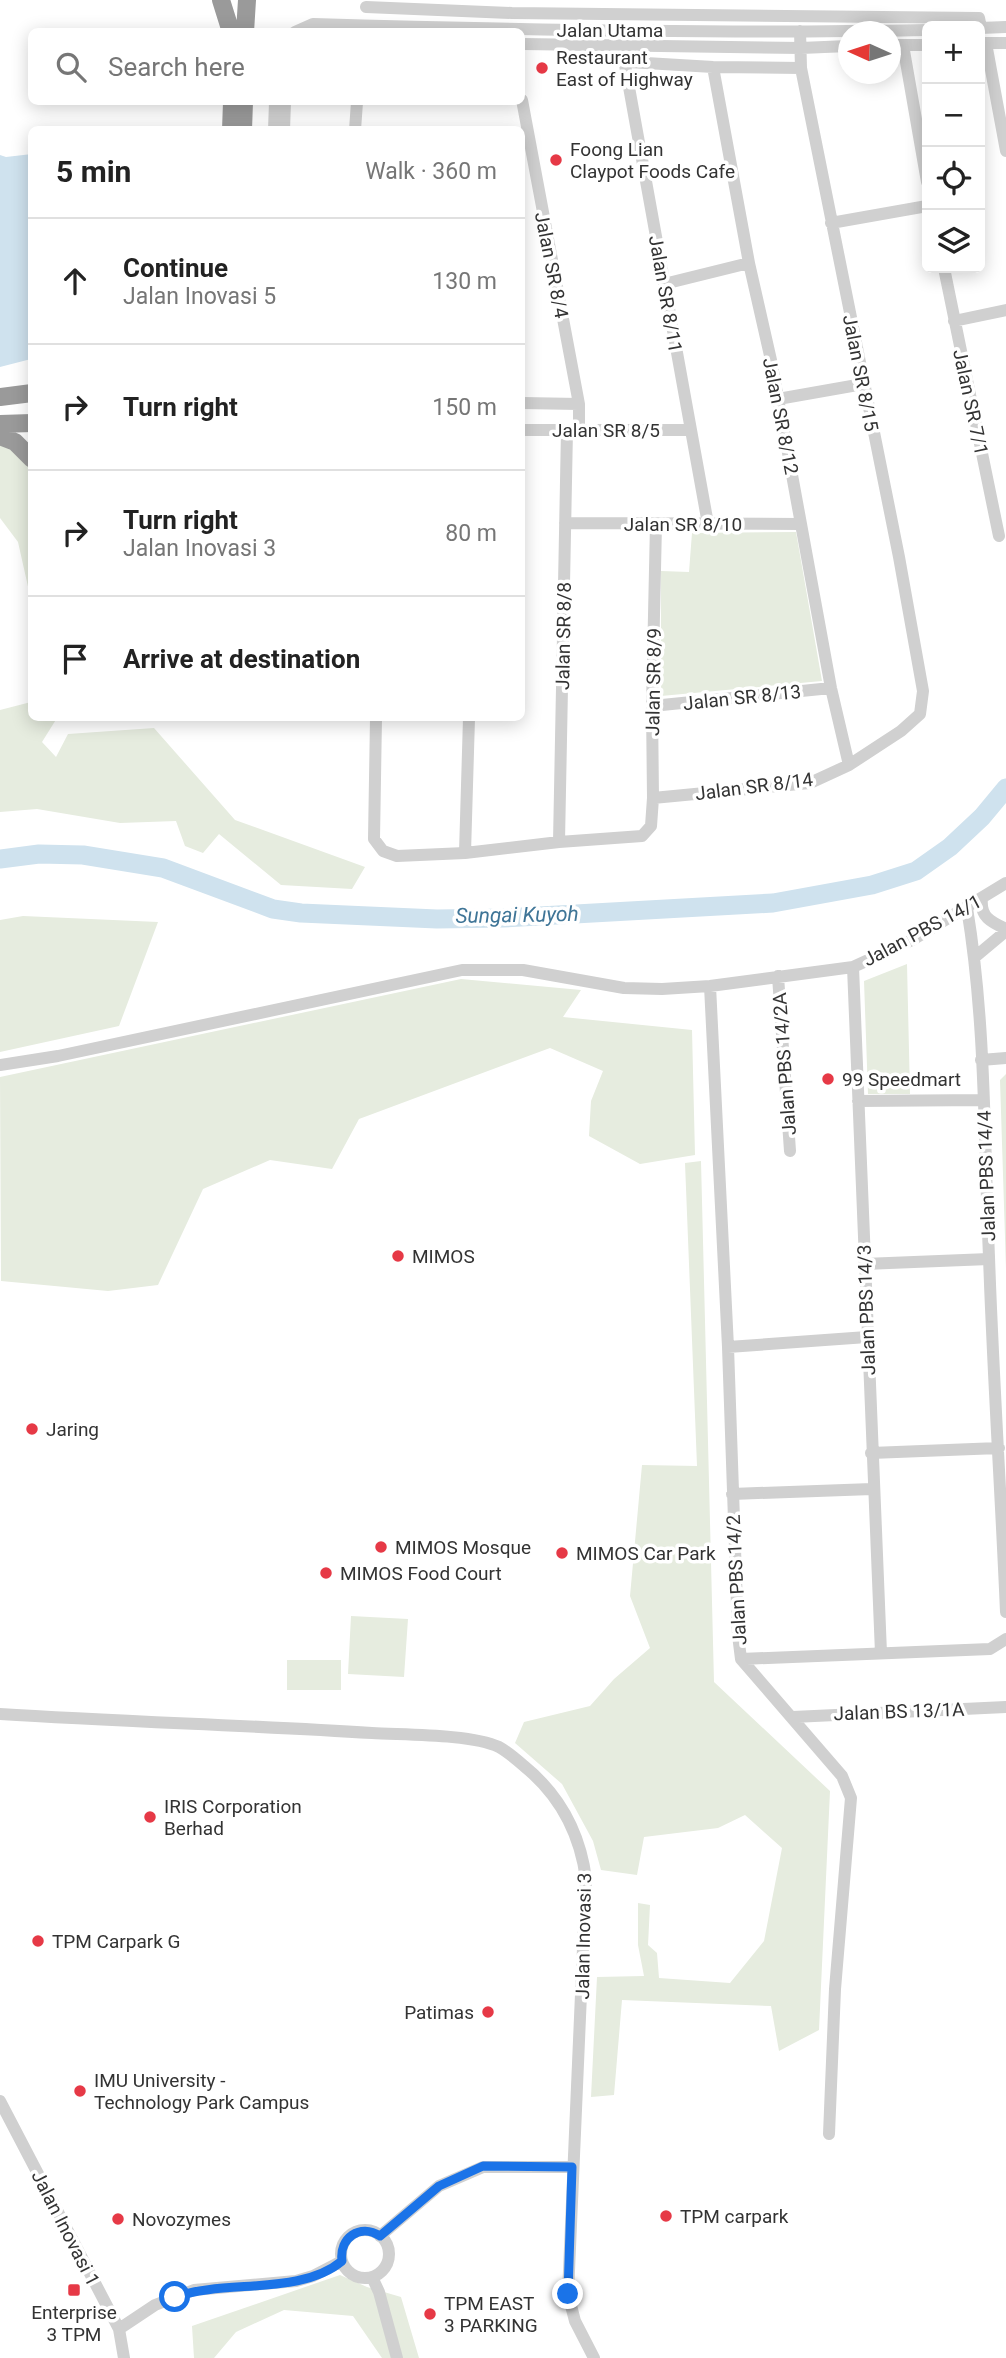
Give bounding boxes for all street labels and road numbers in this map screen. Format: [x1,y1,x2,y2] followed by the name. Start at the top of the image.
[557,19,663,42] street label: Jalan Utama
[530,210,573,321] street label: Jalan SR 8/4
[644,234,687,354] street label: Jalan SR 8/11
[838,313,883,433] street label: Jalan SR 8/15
[948,347,993,457] street label: Jalan SR 7/1
[758,356,803,476] street label: Jalan SR 8/12
[552,419,660,442] street label: Jalan SR 8/5
[624,513,742,536] street label: Jalan SR 8/10
[551,582,576,690] street label: Jalan SR 8/8
[641,628,666,736] street label: Jalan SR 8/9
[682,680,802,715] street label: Jalan SR 8/13
[694,768,815,805] street label: Jalan SR 8/14
[859,890,985,971] street label: Jalan PBS 14/1
[768,991,801,1136] street label: Jalan PBS 14/2A
[973,1110,1000,1242] street label: Jalan PBS 14/4
[853,1244,880,1376] street label: Jalan PBS 14/3
[722,1514,751,1646] street label: Jalan PBS 14/2
[833,1698,966,1725] street label: Jalan BS 13/1A
[571,1873,596,1999] street label: Jalan Inovasi 3
[27,2167,105,2290] street label: Jalan Inovasi 1

